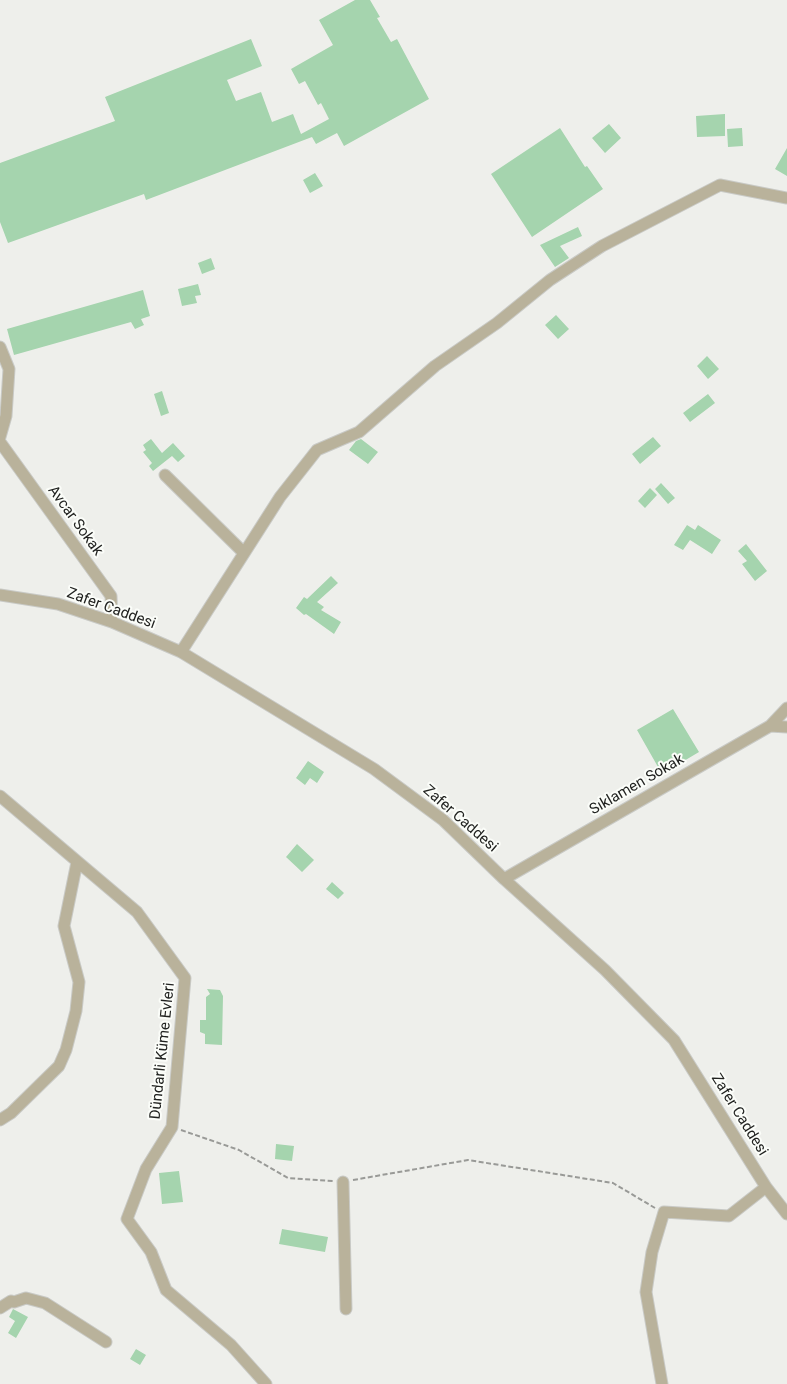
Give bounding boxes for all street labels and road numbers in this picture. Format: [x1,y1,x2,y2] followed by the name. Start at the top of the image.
[44,482,106,560] street label: Avcar Sokak
[64,585,158,633] street label: Zafer Caddesi
[587,751,687,819] street label: Sıklamen Sokak
[419,782,501,856] street label: Zafer Caddesi
[147,982,179,1120] street label: Dündarli Küme Evleri
[707,1071,771,1159] street label: Zafer Caddesi

